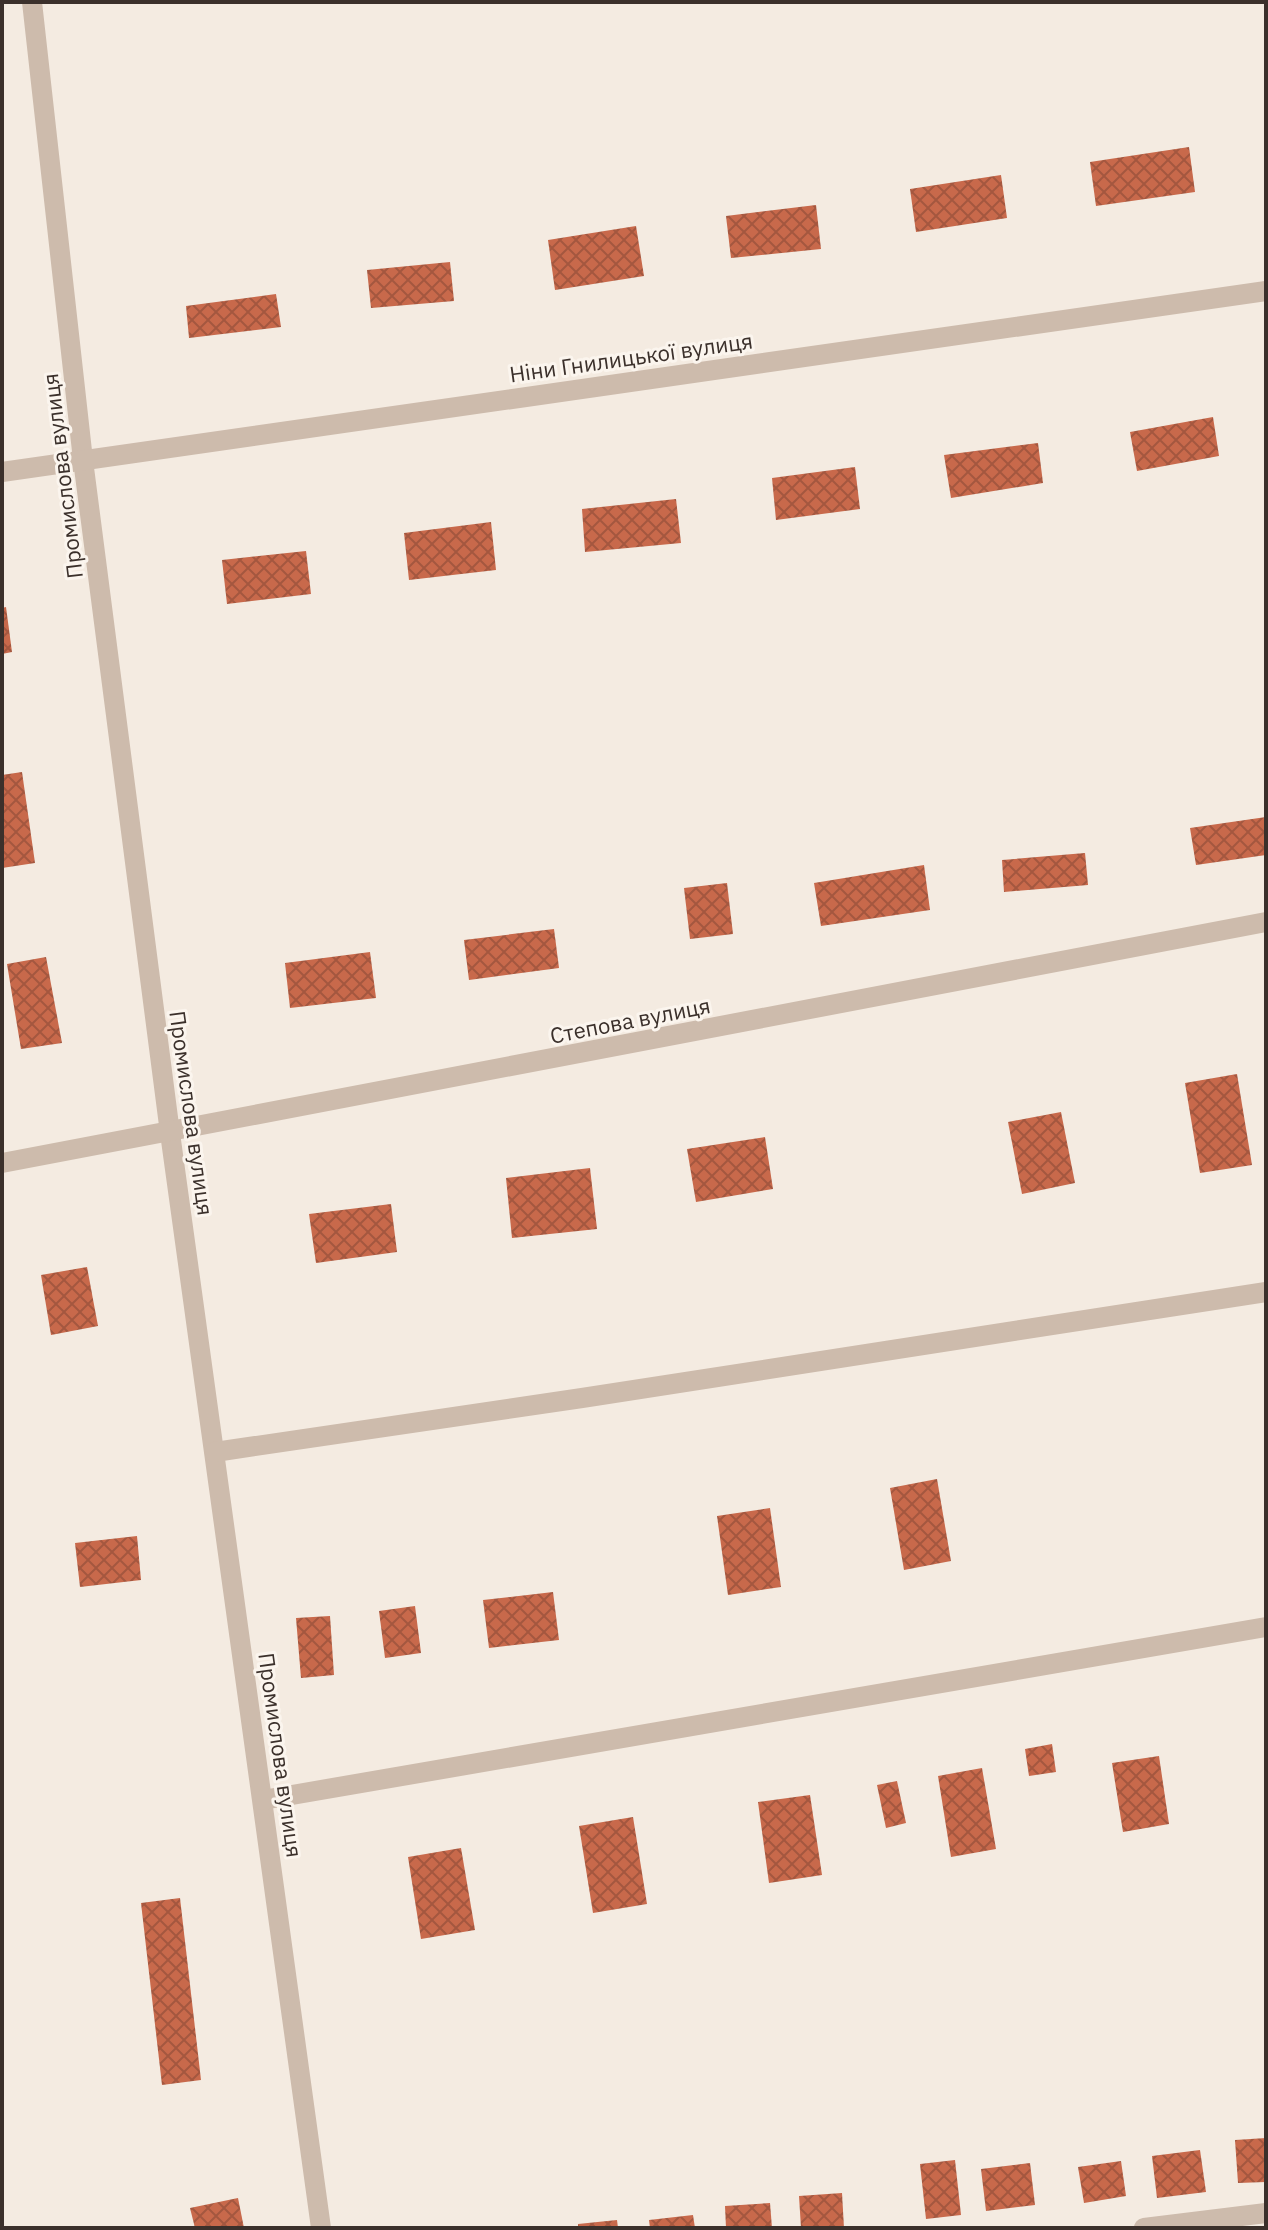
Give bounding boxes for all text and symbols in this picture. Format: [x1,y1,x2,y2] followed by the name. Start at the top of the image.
[507,326,755,388] street label: Ніни Гнилицької вулиця
[35,372,89,580] street label: Промислова вулиця
[547,990,713,1050] street label: Степова вулиця
[163,1009,221,1217] street label: Промислова вулиця
[252,1651,310,1859] street label: Промислова вулиця

